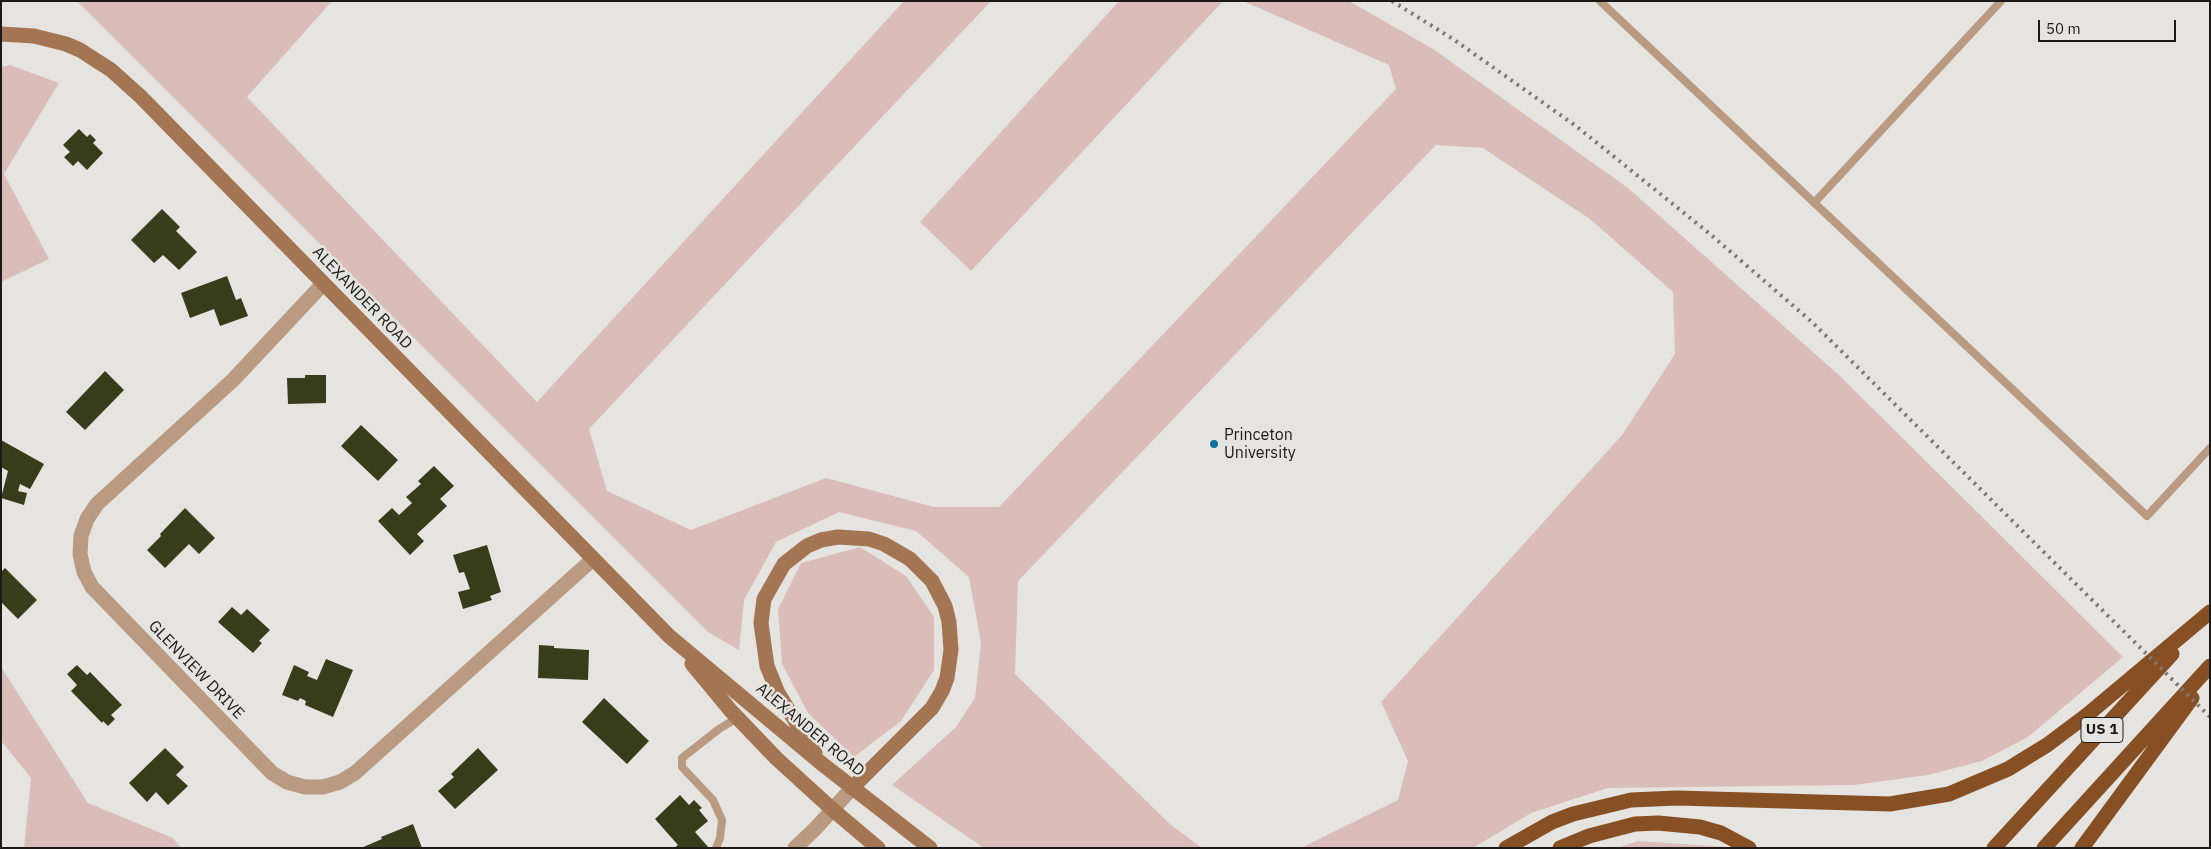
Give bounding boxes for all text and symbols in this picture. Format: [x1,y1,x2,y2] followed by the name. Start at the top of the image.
[2041,10,2178,42] scale bar
[2046,19,2081,38] text: 50 m
[308,243,416,353] street label: ALEXANDER ROAD
[1224,425,1296,463] place label: Princeton University
[1208,438,1220,450] marker: Princeton University
[144,617,248,723] street label: GLENVIEW DRIVE
[752,679,868,781] street label: ALEXANDER ROAD
[2081,718,2123,742] road number: US 1

